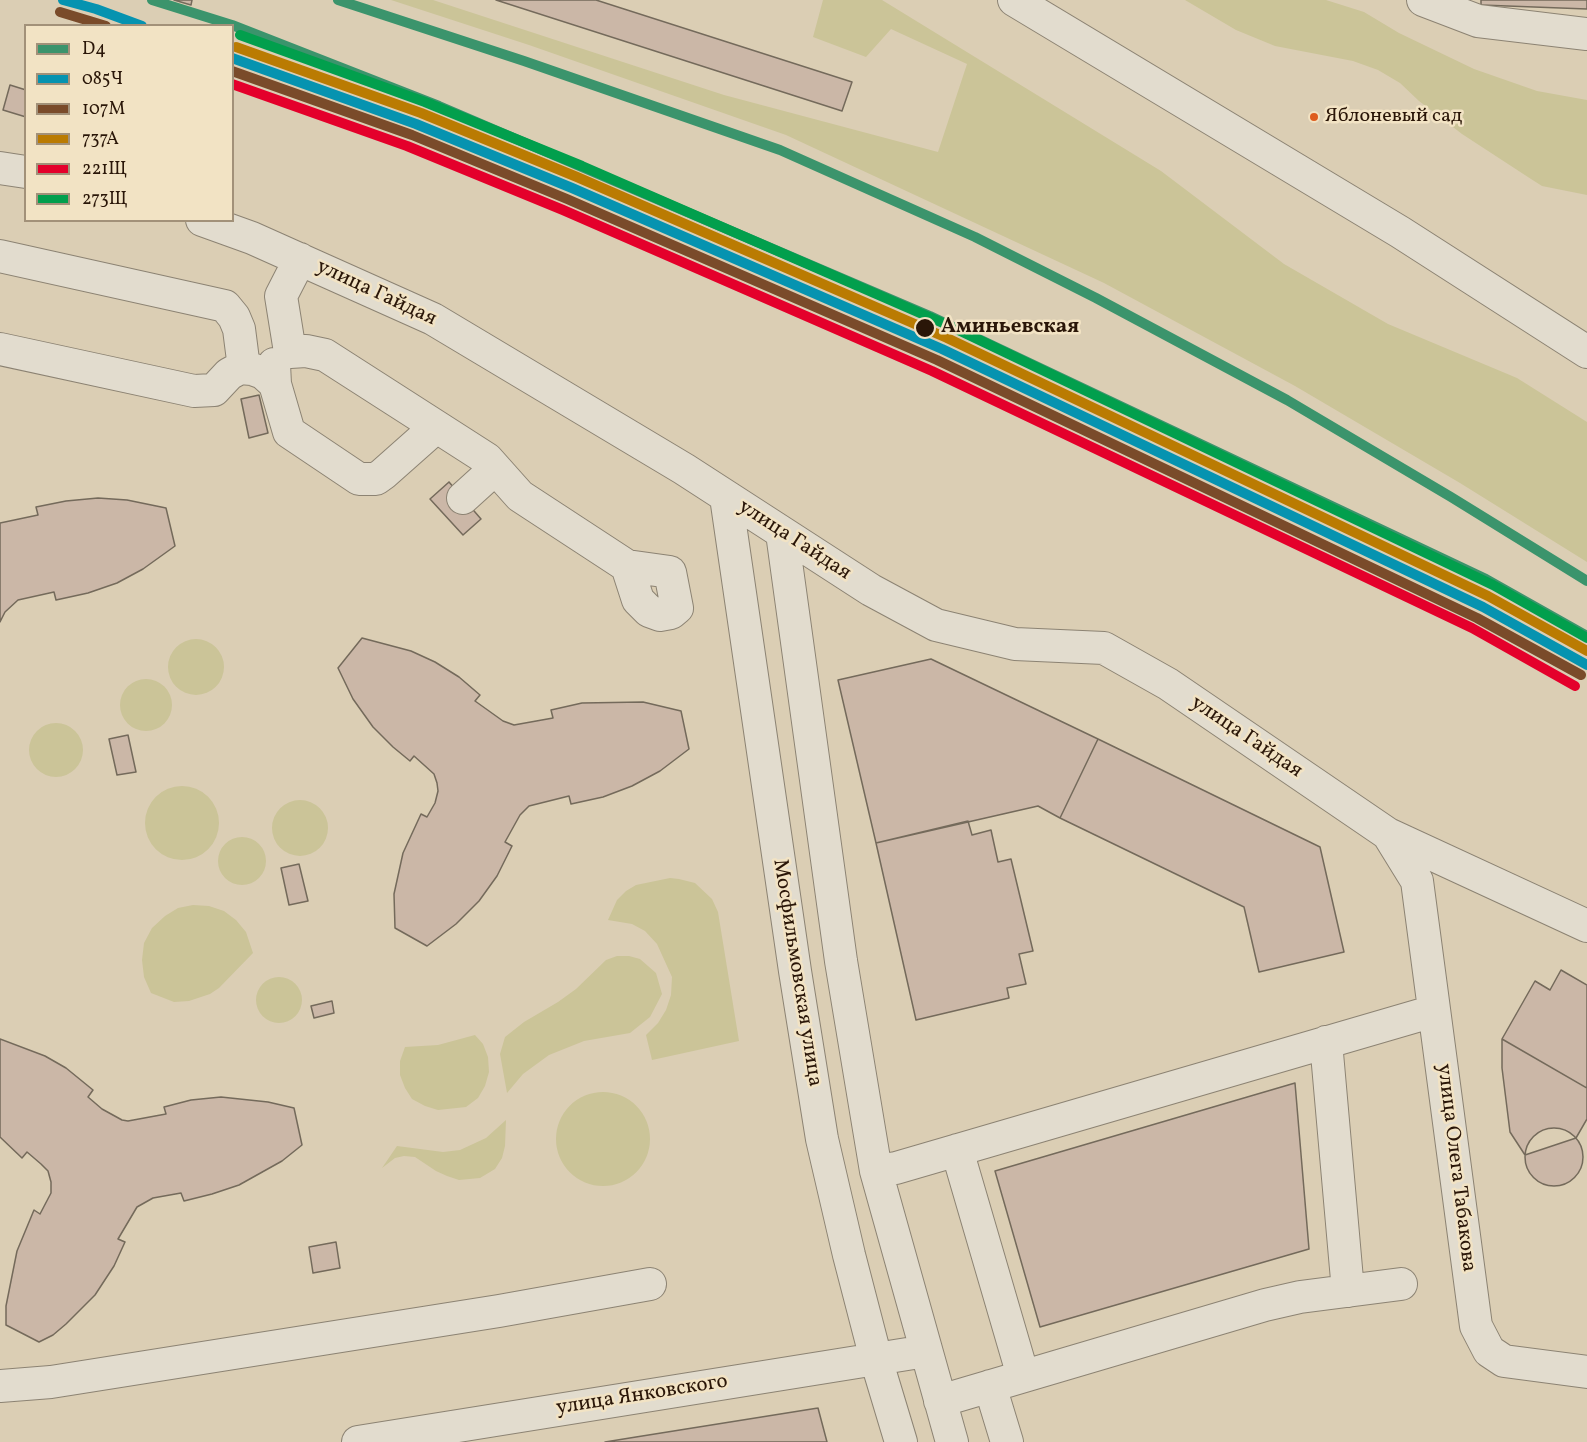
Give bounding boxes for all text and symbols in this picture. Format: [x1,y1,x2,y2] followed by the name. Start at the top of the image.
[24,24,234,222] legend
[82,37,106,62] text: D4
[82,67,123,92] text: 085Ч
[82,97,125,122] text: 107М
[1325,105,1462,129] place label: Яблоневый сад
[1308,111,1320,123] marker: Яблоневый сад
[82,127,119,152] text: 737А
[82,157,127,182] text: 221Щ
[82,187,128,212] text: 273Щ
[312,255,440,333] street label: улица Гайдая
[941,315,1079,341] place label: Аминьевская
[914,317,936,339] marker: Аминьевская
[733,495,855,587] street label: улица Гайдая
[1185,691,1307,785] street label: улица Гайдая
[766,857,826,1089] street label: Мосфильмовская улица
[1430,1063,1480,1273] street label: улица Олега Табакова
[554,1370,730,1422] street label: улица Янковского

